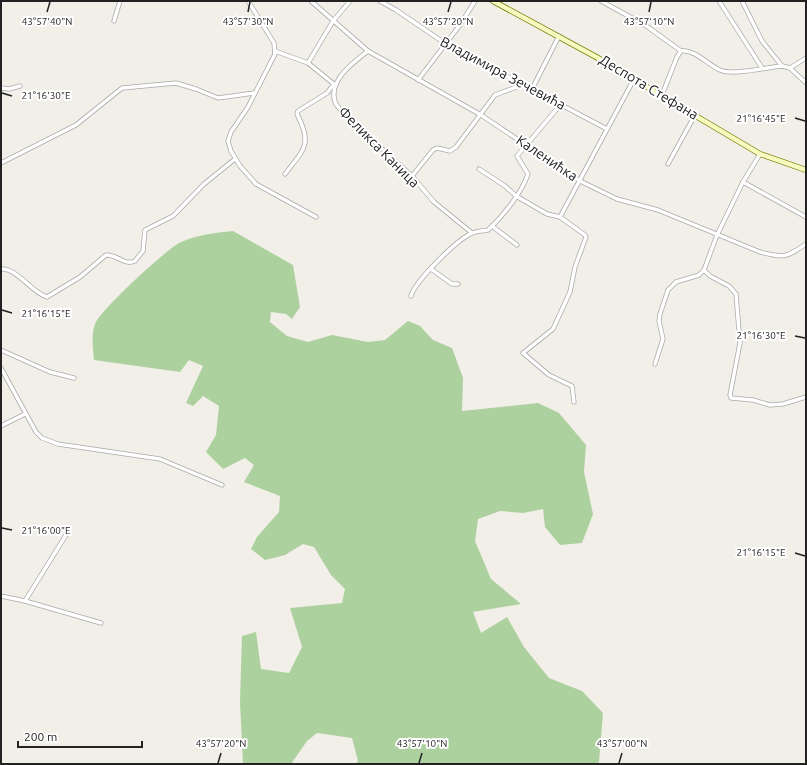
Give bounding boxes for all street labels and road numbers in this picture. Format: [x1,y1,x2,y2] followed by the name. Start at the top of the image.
[438,33,568,113] street label: Владимира Зечевића
[597,51,701,123] street label: Деспота Стефана
[335,103,423,191] street label: Феликса Каница
[513,132,581,184] street label: Каленићка

